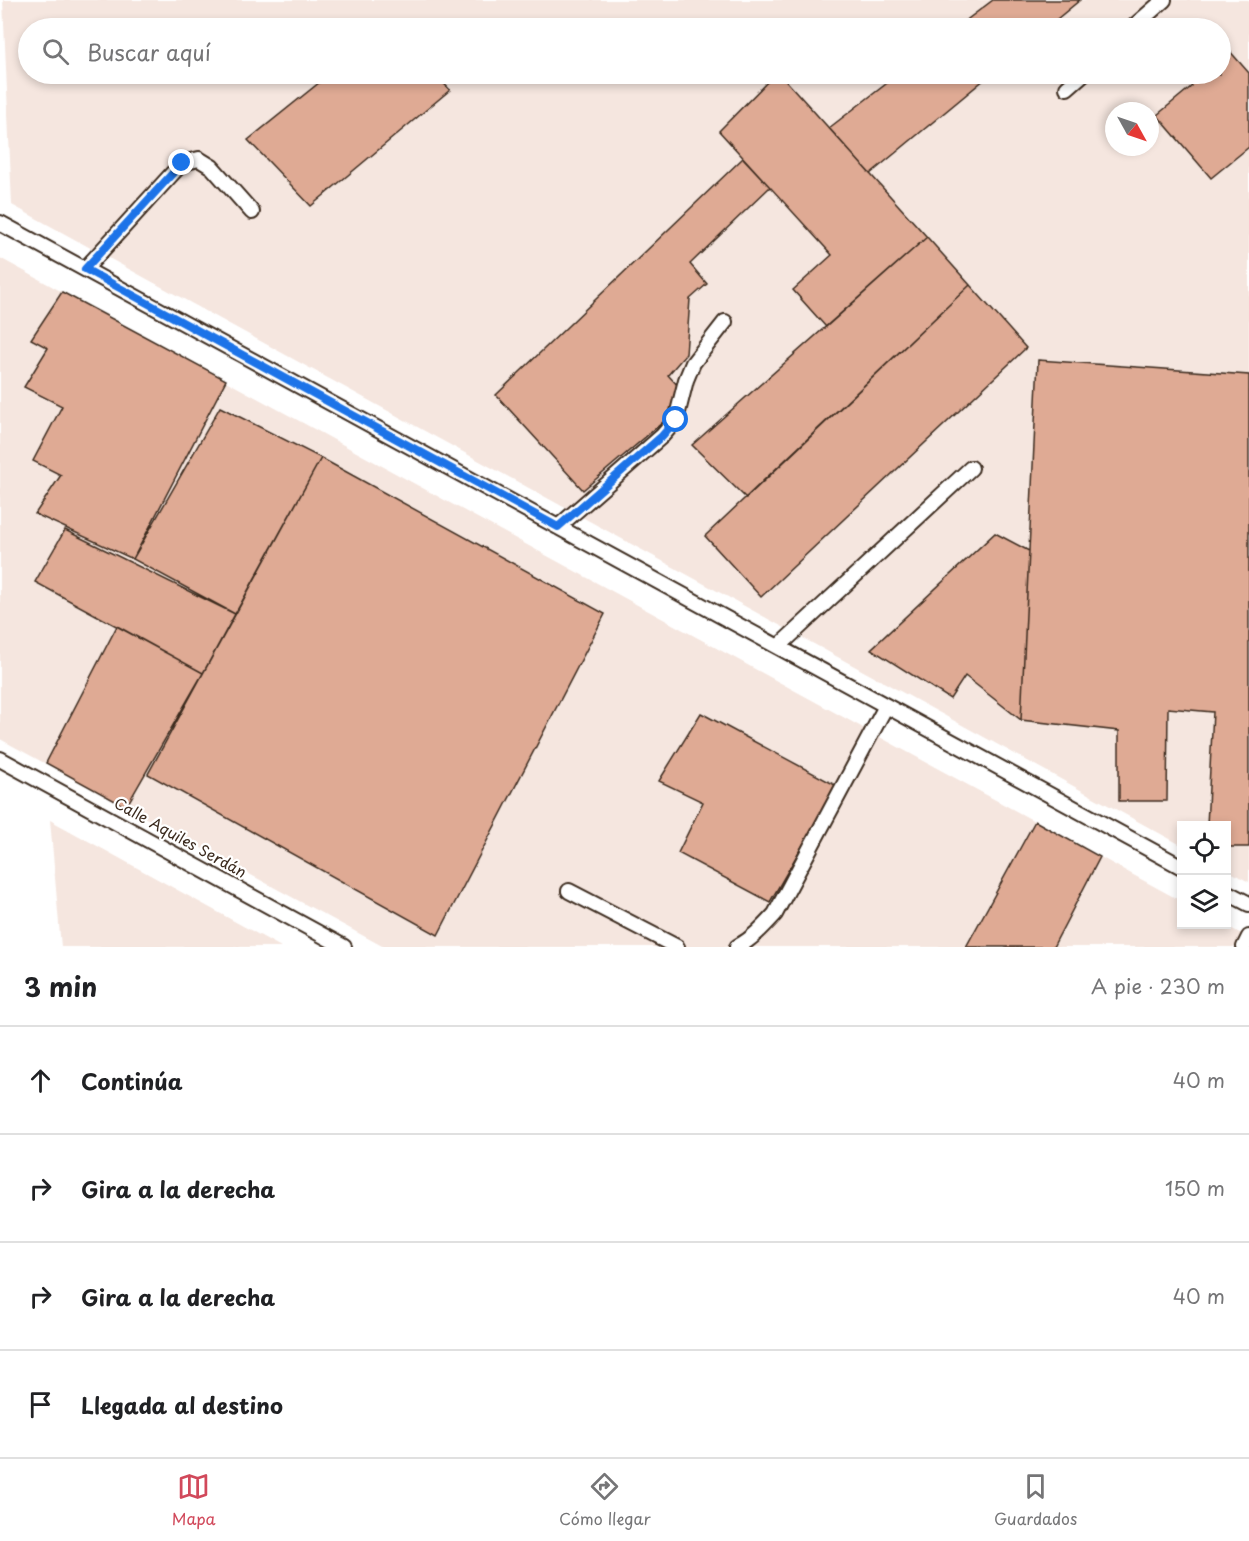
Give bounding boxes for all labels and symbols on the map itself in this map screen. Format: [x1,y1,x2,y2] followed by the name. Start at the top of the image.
[1105,102,1159,156] north arrow
[168,149,194,175] route end
[662,406,688,432] route start
[110,791,251,883] street label: Calle Aquiles Serdán

